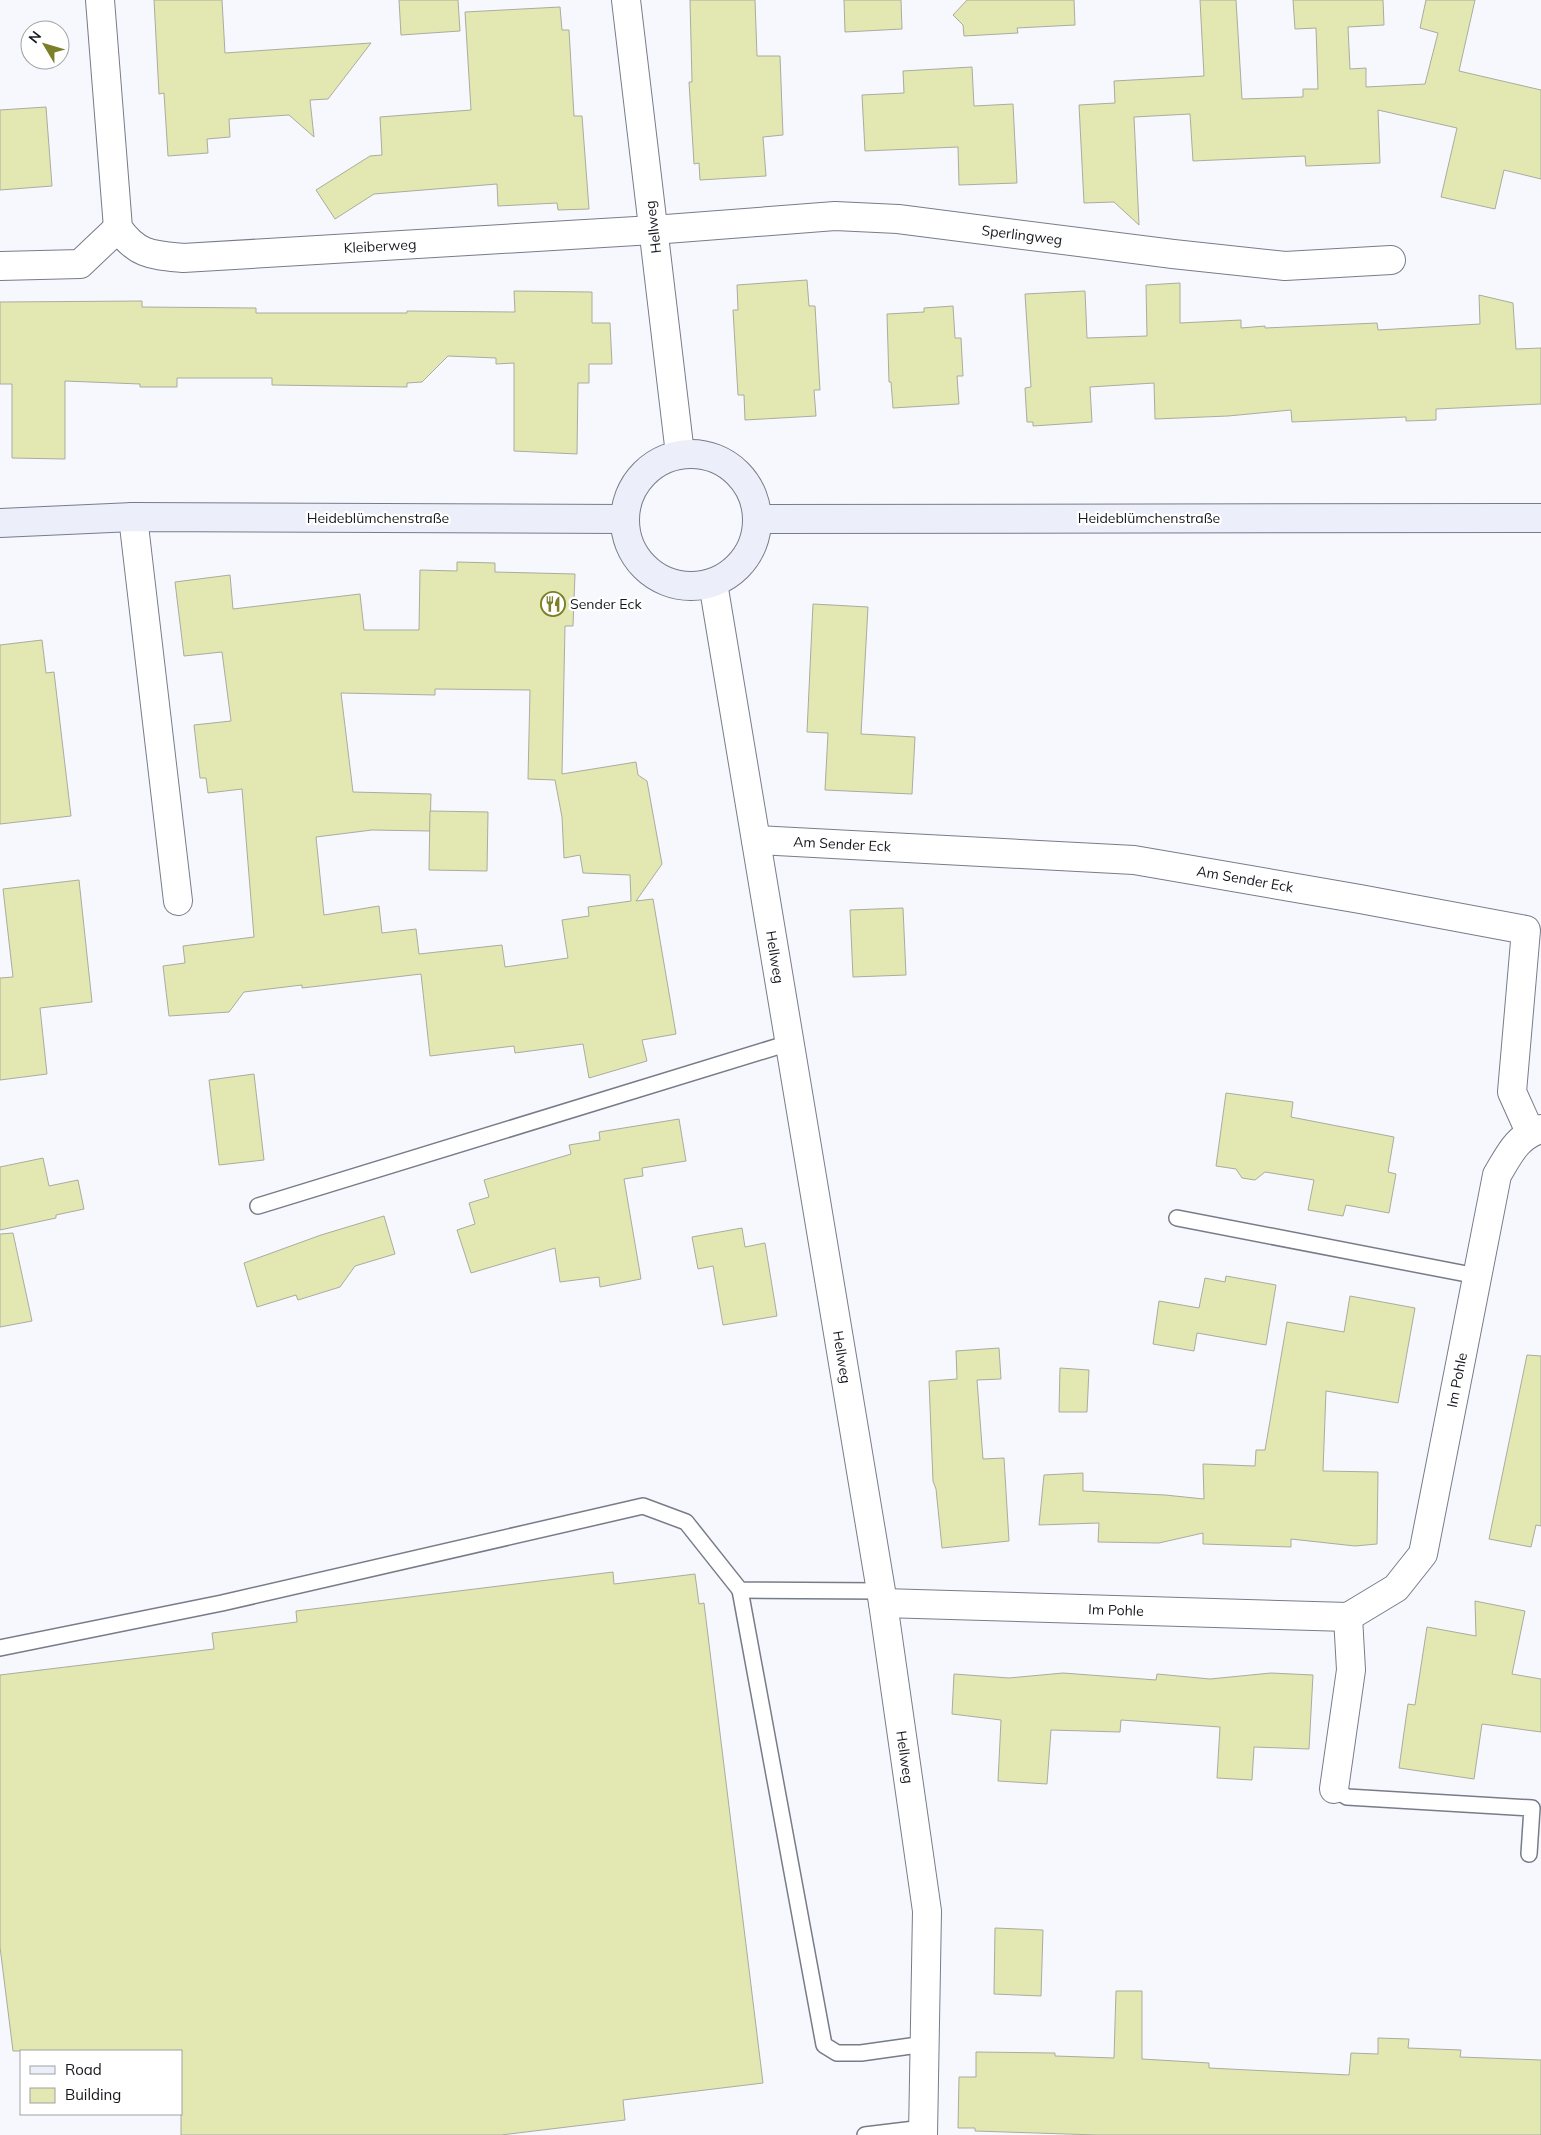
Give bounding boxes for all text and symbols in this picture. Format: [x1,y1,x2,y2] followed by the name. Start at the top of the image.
[20,20,70,70] north arrow
[24,27,45,47] text: N
[641,200,665,254] street label: Hellweg
[981,221,1063,249] street label: Sperlingweg
[343,235,417,257] street label: Kleiberweg
[307,509,449,527] street label: Heideblümchenstraße
[1078,509,1220,527] street label: Heideblümchenstraße
[540,591,566,617] restaurant icon: Sender Eck
[570,595,642,613] place label: Sender Eck
[793,832,892,856] street label: Am Sender Eck
[1195,862,1296,896] street label: Am Sender Eck
[762,929,788,985] street label: Hellweg
[829,1329,855,1385] street label: Hellweg
[1443,1351,1471,1409] street label: Im Pohle
[1088,1600,1144,1620] street label: Im Pohle
[892,1729,918,1785] street label: Hellweg
[20,2050,182,2115] legend
[65,2060,102,2079] text: Road
[65,2085,121,2104] text: Building

